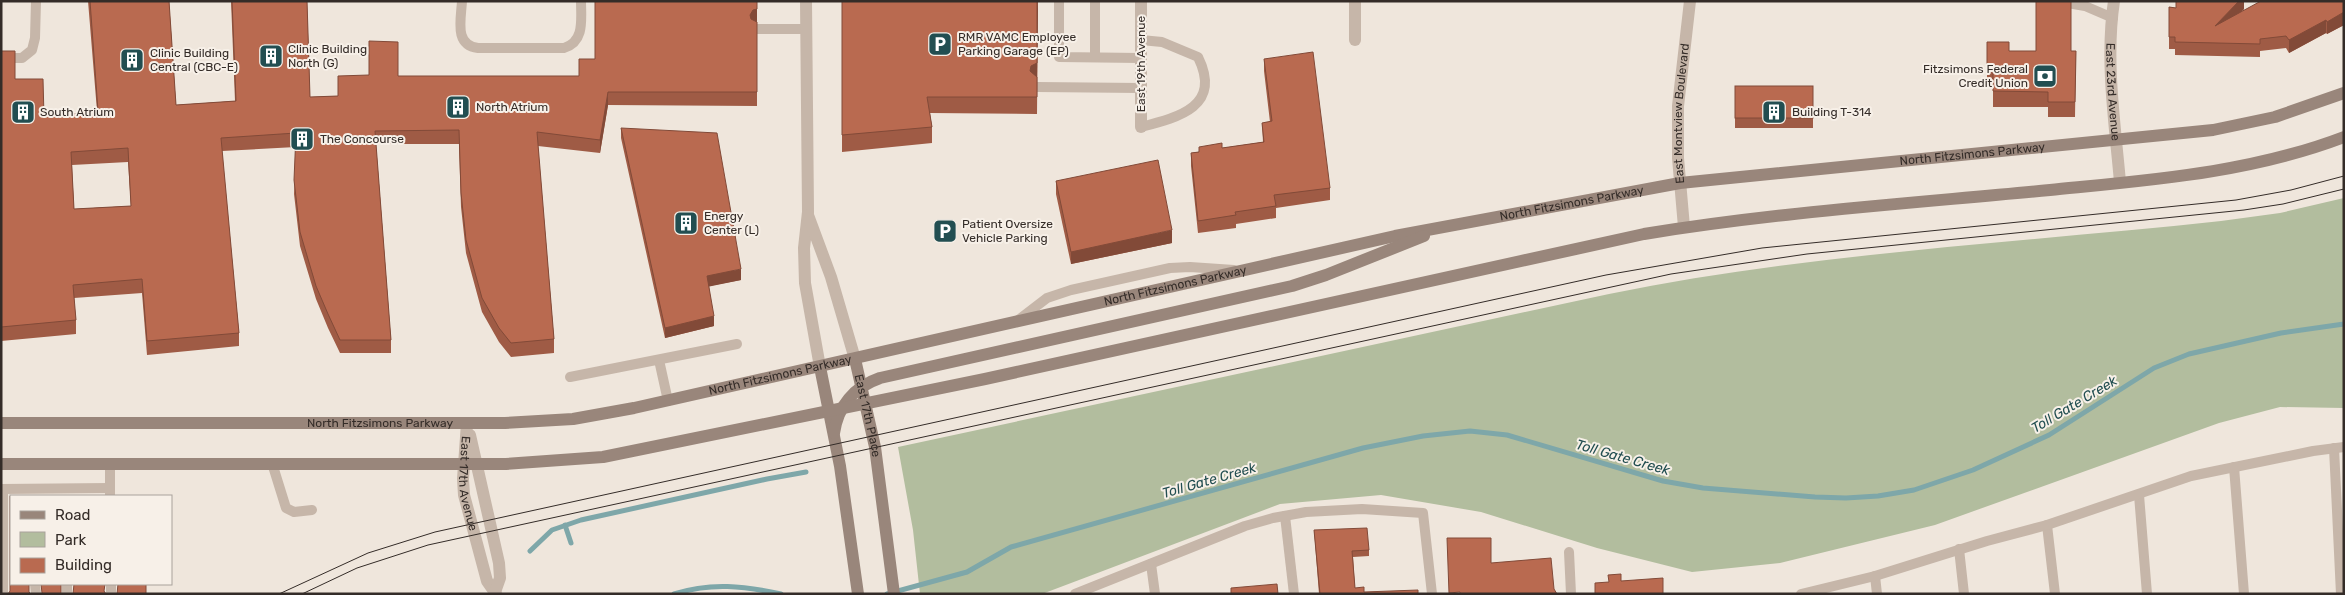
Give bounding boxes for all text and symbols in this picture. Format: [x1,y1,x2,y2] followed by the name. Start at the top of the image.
[1134,15,1148,112] street label: East 19th Avenue
[958,30,1076,58] place label: RMR VAMC Employee Parking Garage (EP)
[927,31,953,57] parking icon: RMR VAMC Employee Parking Garage (EP)
[288,42,367,70] place label: Clinic Building North (G)
[258,43,284,69] building icon: Clinic Building North (G)
[1671,43,1692,184] street label: East Montview Boulevard
[2103,43,2123,142] street label: East 23rd Avenue
[150,46,238,74] place label: Clinic Building Central (CBC-E)
[119,47,145,73] building icon: Clinic Building Central (CBC-E)
[1923,62,2028,90] place label: Fitzsimons Federal Credit Union
[2032,63,2058,89] bank icon: Fitzsimons Federal Credit Union
[445,94,471,120] building icon: North Atrium
[10,99,36,125] building icon: South Atrium
[1761,99,1787,125] building icon: Building T-314
[476,100,548,114] place label: North Atrium
[40,105,114,119] place label: South Atrium
[1792,105,1872,119] place label: Building T-314
[289,126,315,152] building icon: The Concourse
[320,132,404,146] place label: The Concourse
[1899,140,2046,168] street label: North Fitzsimons Parkway
[1499,183,1645,223] street label: North Fitzsimons Parkway
[704,209,759,237] place label: Energy Center (L)
[673,210,699,236] building icon: Energy Center (L)
[962,217,1053,245] place label: Patient Oversize Vehicle Parking
[932,218,958,244] parking icon: Patient Oversize Vehicle Parking
[1102,263,1248,309] street label: North Fitzsimons Parkway
[707,352,853,398] street label: North Fitzsimons Parkway
[2028,372,2121,437] water label: Toll Gate Creek
[852,373,883,458] street label: East 17th Place
[307,416,453,430] street label: North Fitzsimons Parkway
[456,436,480,533] street label: East 17th Avenue
[1574,436,1673,479] water label: Toll Gate Creek
[1160,459,1259,502] water label: Toll Gate Creek
[10,495,172,585] legend
[55,506,91,524] text: Road
[55,531,86,549] text: Park
[55,556,112,574] text: Building

